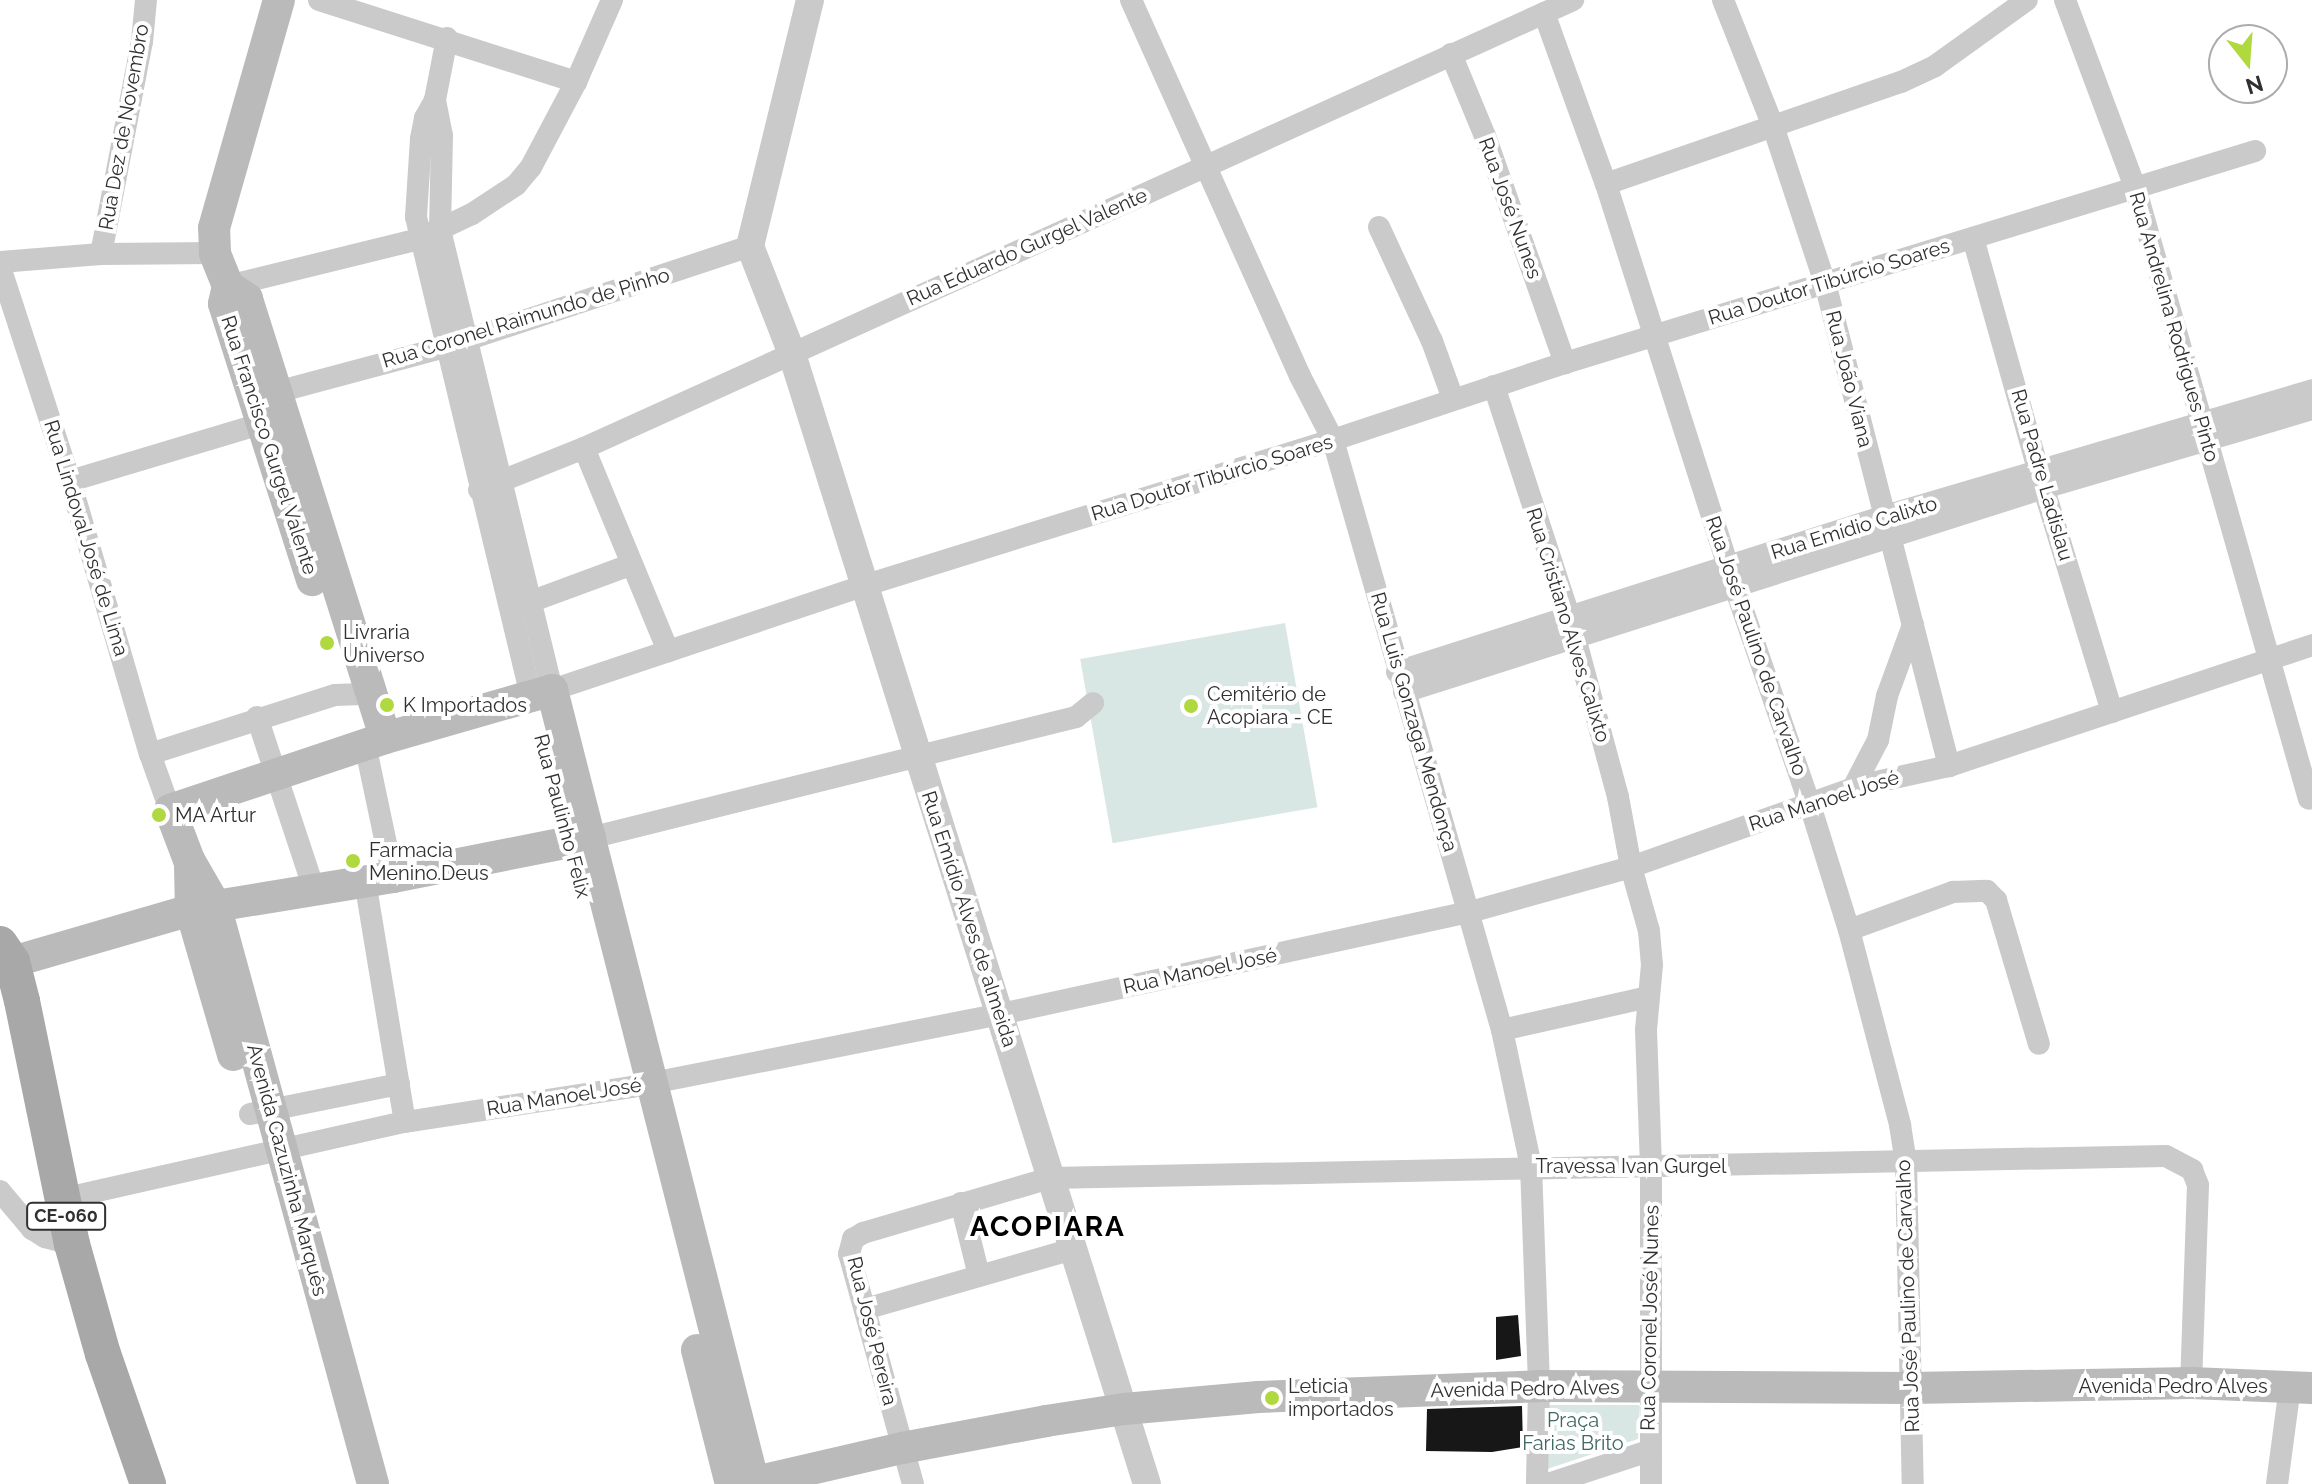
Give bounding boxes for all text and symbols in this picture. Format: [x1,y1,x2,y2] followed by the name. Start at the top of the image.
[94,22,154,232] street label: Rua Dez de Novembro
[2208,24,2288,104] north arrow
[2243,70,2266,100] text: N
[1473,134,1547,282] street label: Rua José Nunes
[902,183,1152,311] street label: Rua Eduardo Gurgel Valente
[2124,189,2224,465] street label: Rua Andrelina Rodrigues Pinto
[1705,234,1953,330] street label: Rua Doutor Tibúrcio Soares
[379,263,673,373] street label: Rua Coronel Raimundo de Pinho
[1820,307,1878,451] street label: Rua João Viana
[216,312,322,578] street label: Rua Francisco Gurgel Valente
[2006,387,2078,563] street label: Rua Padre Ladislau
[38,417,134,659] street label: Rua Lindoval José de Lima
[1088,430,1336,526] street label: Rua Doutor Tibúrcio Soares
[1768,491,1940,565] street label: Rua Emídio Calixto
[1521,505,1615,745] street label: Rua Cristiano Alves Calixto
[1700,513,1812,779] street label: Rua José Paulino de Carvalho
[1365,589,1463,855] street label: Rua Luis Gonzaga Mendonça
[343,620,425,667] place label: Livraria Universo
[318,634,336,652] marker: Livraria Universo
[1207,682,1333,729] place label: Cemitério de Acopiara - CE
[403,693,527,717] place label: K Importados
[378,696,396,714] marker: K Importados
[1182,697,1200,715] marker: Cemitério de Acopiara - CE
[529,731,595,901] street label: Rua Paulinho Felix
[1745,765,1903,837] street label: Rua Manoel José
[916,788,1022,1050] street label: Rua Emídio Alves de almeida
[175,803,257,827] place label: MA Artur
[150,806,168,824] marker: MA Artur
[369,838,489,885] place label: Farmacia Menino.Deus
[344,852,362,870] marker: Farmacia Menino.Deus
[1120,943,1280,999] street label: Rua Manoel José
[242,1041,332,1299] street label: Avenida Cazuzinha Marquês
[484,1073,644,1121] street label: Rua Manoel José
[1536,1154,1726,1178] street label: Travessa Ivan Gurgel
[1891,1159,1925,1433] street label: Rua José Paulino de Carvalho
[26,1202,106,1230] road number: CE-060
[1636,1204,1664,1432] street label: Rua Coronel José Nunes
[970,1210,1126,1244] district label: ACOPIARA
[842,1254,902,1408] street label: Rua José Pereira
[1288,1374,1394,1421] place label: Leticia importados
[2078,1374,2268,1398] street label: Avenida Pedro Alves
[1430,1375,1620,1403] street label: Avenida Pedro Alves
[1263,1389,1281,1407] marker: Leticia importados
[1522,1408,1624,1455] park label: Praça Farias Brito

